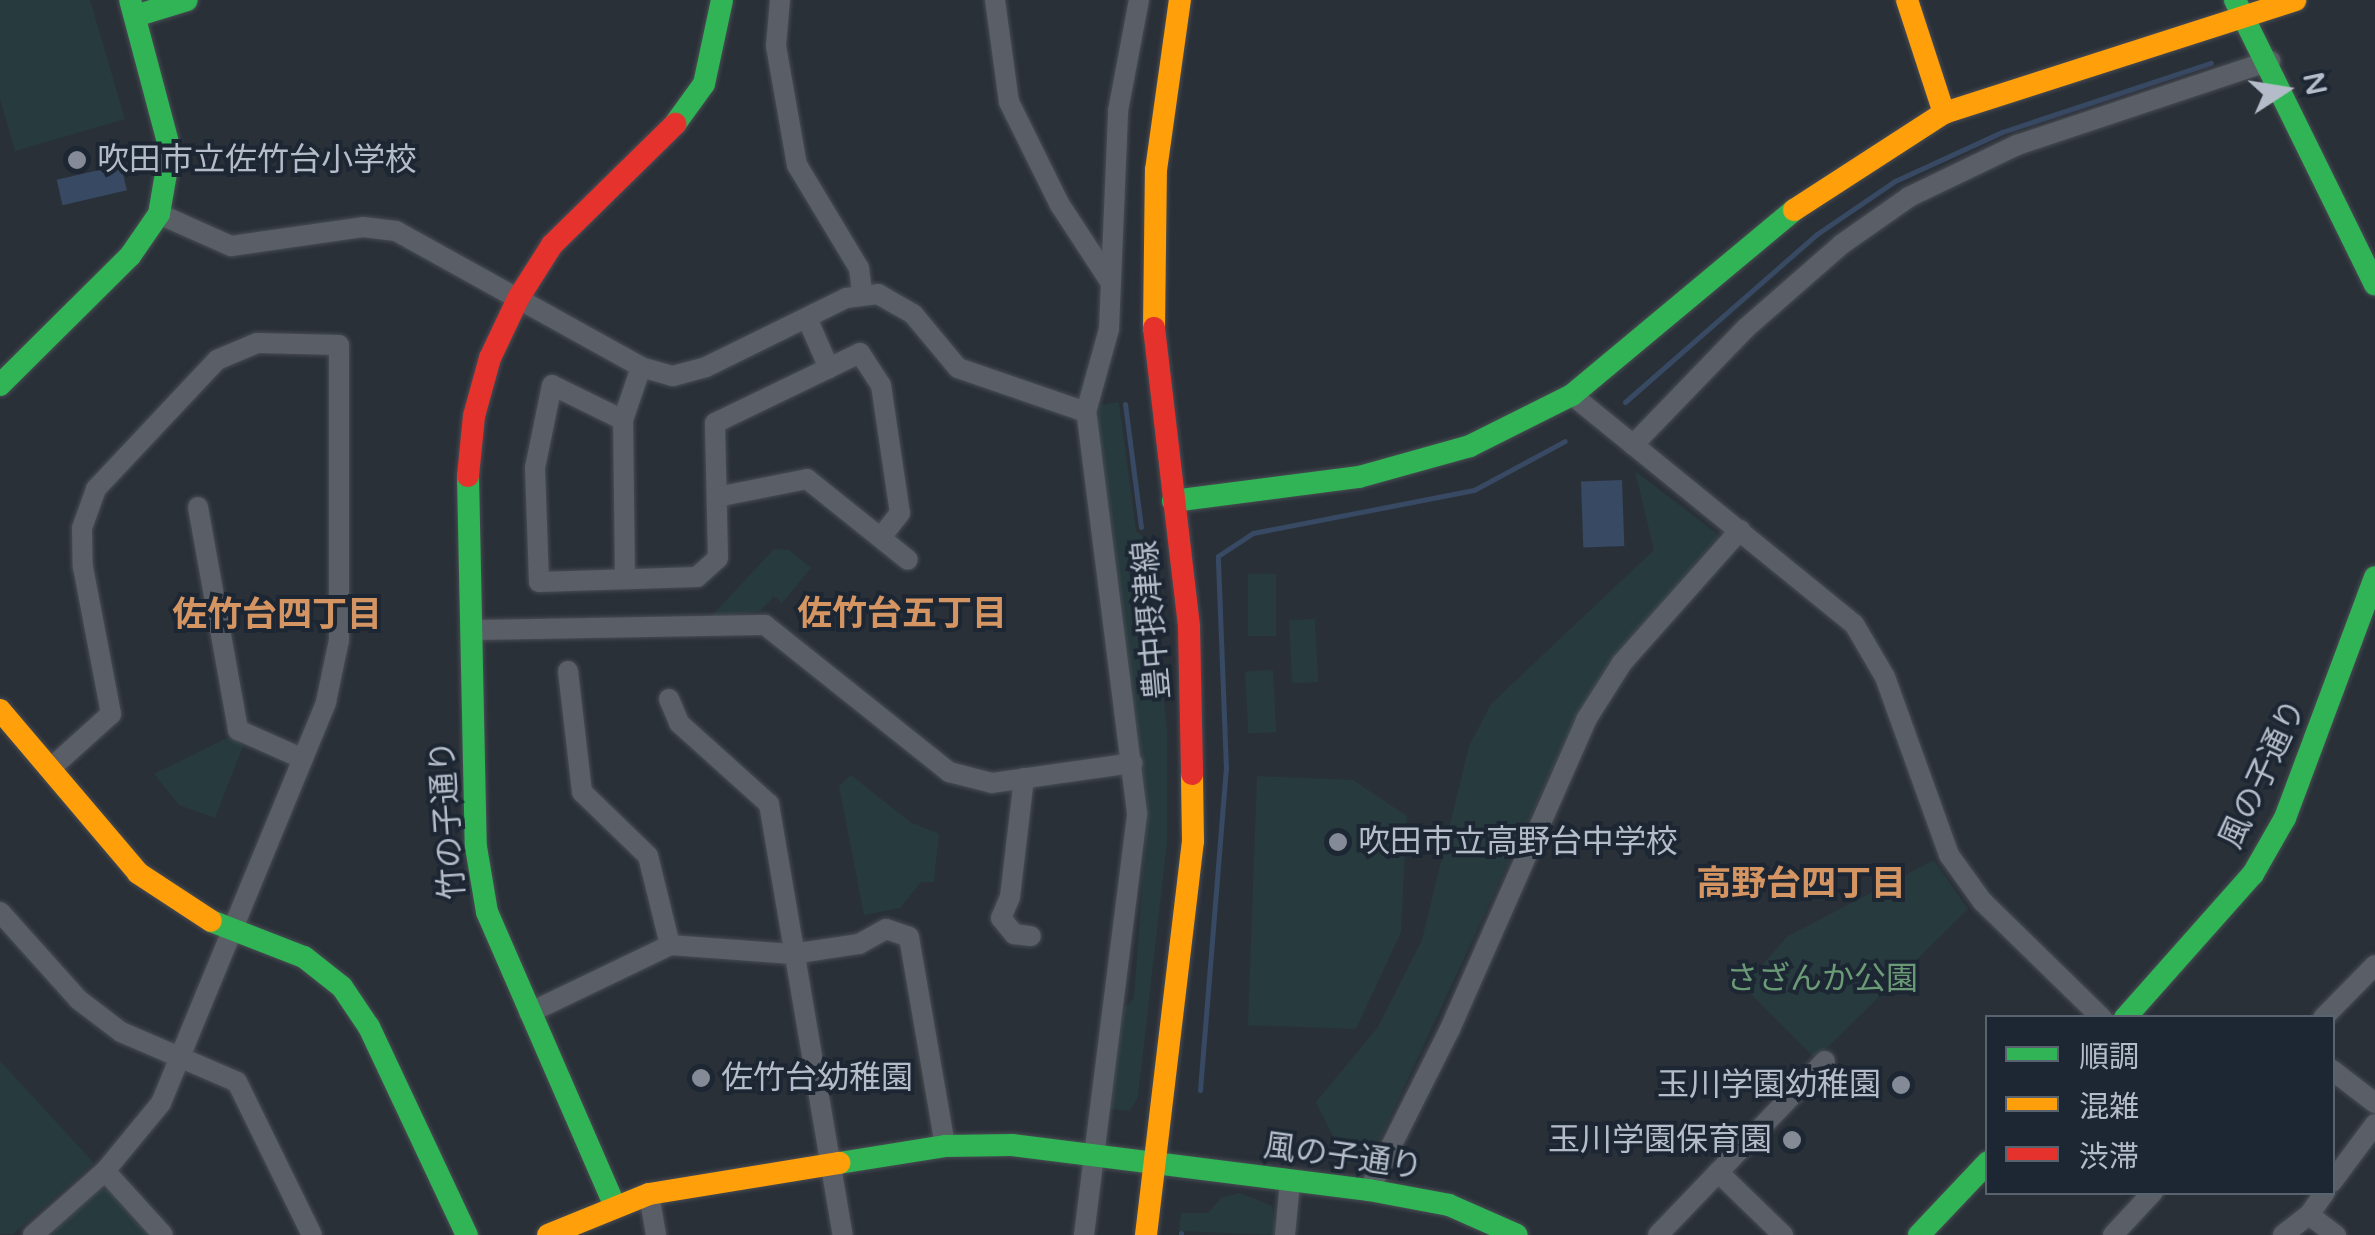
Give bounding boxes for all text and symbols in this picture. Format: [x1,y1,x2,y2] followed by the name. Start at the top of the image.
[2235,40,2335,140] north arrow
[2295,69,2333,98] text: N
[97,141,417,179] place label: 吹田市立佐竹台小学校
[66,149,88,171] marker: 吹田市立佐竹台小学校
[1126,539,1178,701] street label: 豊中摂津線
[797,593,1007,635] district label: 佐竹台五丁目
[172,594,382,636] district label: 佐竹台四丁目
[2212,693,2314,855] street label: 風の子通り
[423,739,473,901] street label: 竹の子通り
[1358,823,1678,861] place label: 吹田市立高野台中学校
[1327,831,1349,853] marker: 吹田市立高野台中学校
[1696,863,1906,905] district label: 高野台四丁目
[1726,960,1918,998] park label: さざんか公園
[1985,1015,2335,1195] legend
[2079,1039,2139,1076] text: 順調
[721,1059,913,1097] place label: 佐竹台幼稚園
[1657,1066,1881,1104] place label: 玉川学園幼稚園
[690,1067,712,1089] marker: 佐竹台幼稚園
[1890,1074,1912,1096] marker: 玉川学園幼稚園
[2079,1089,2139,1126] text: 混雑
[1548,1121,1772,1159] place label: 玉川学園保育園
[1261,1127,1425,1187] street label: 風の子通り
[1781,1129,1803,1151] marker: 玉川学園保育園
[2079,1139,2139,1176] text: 渋滞

